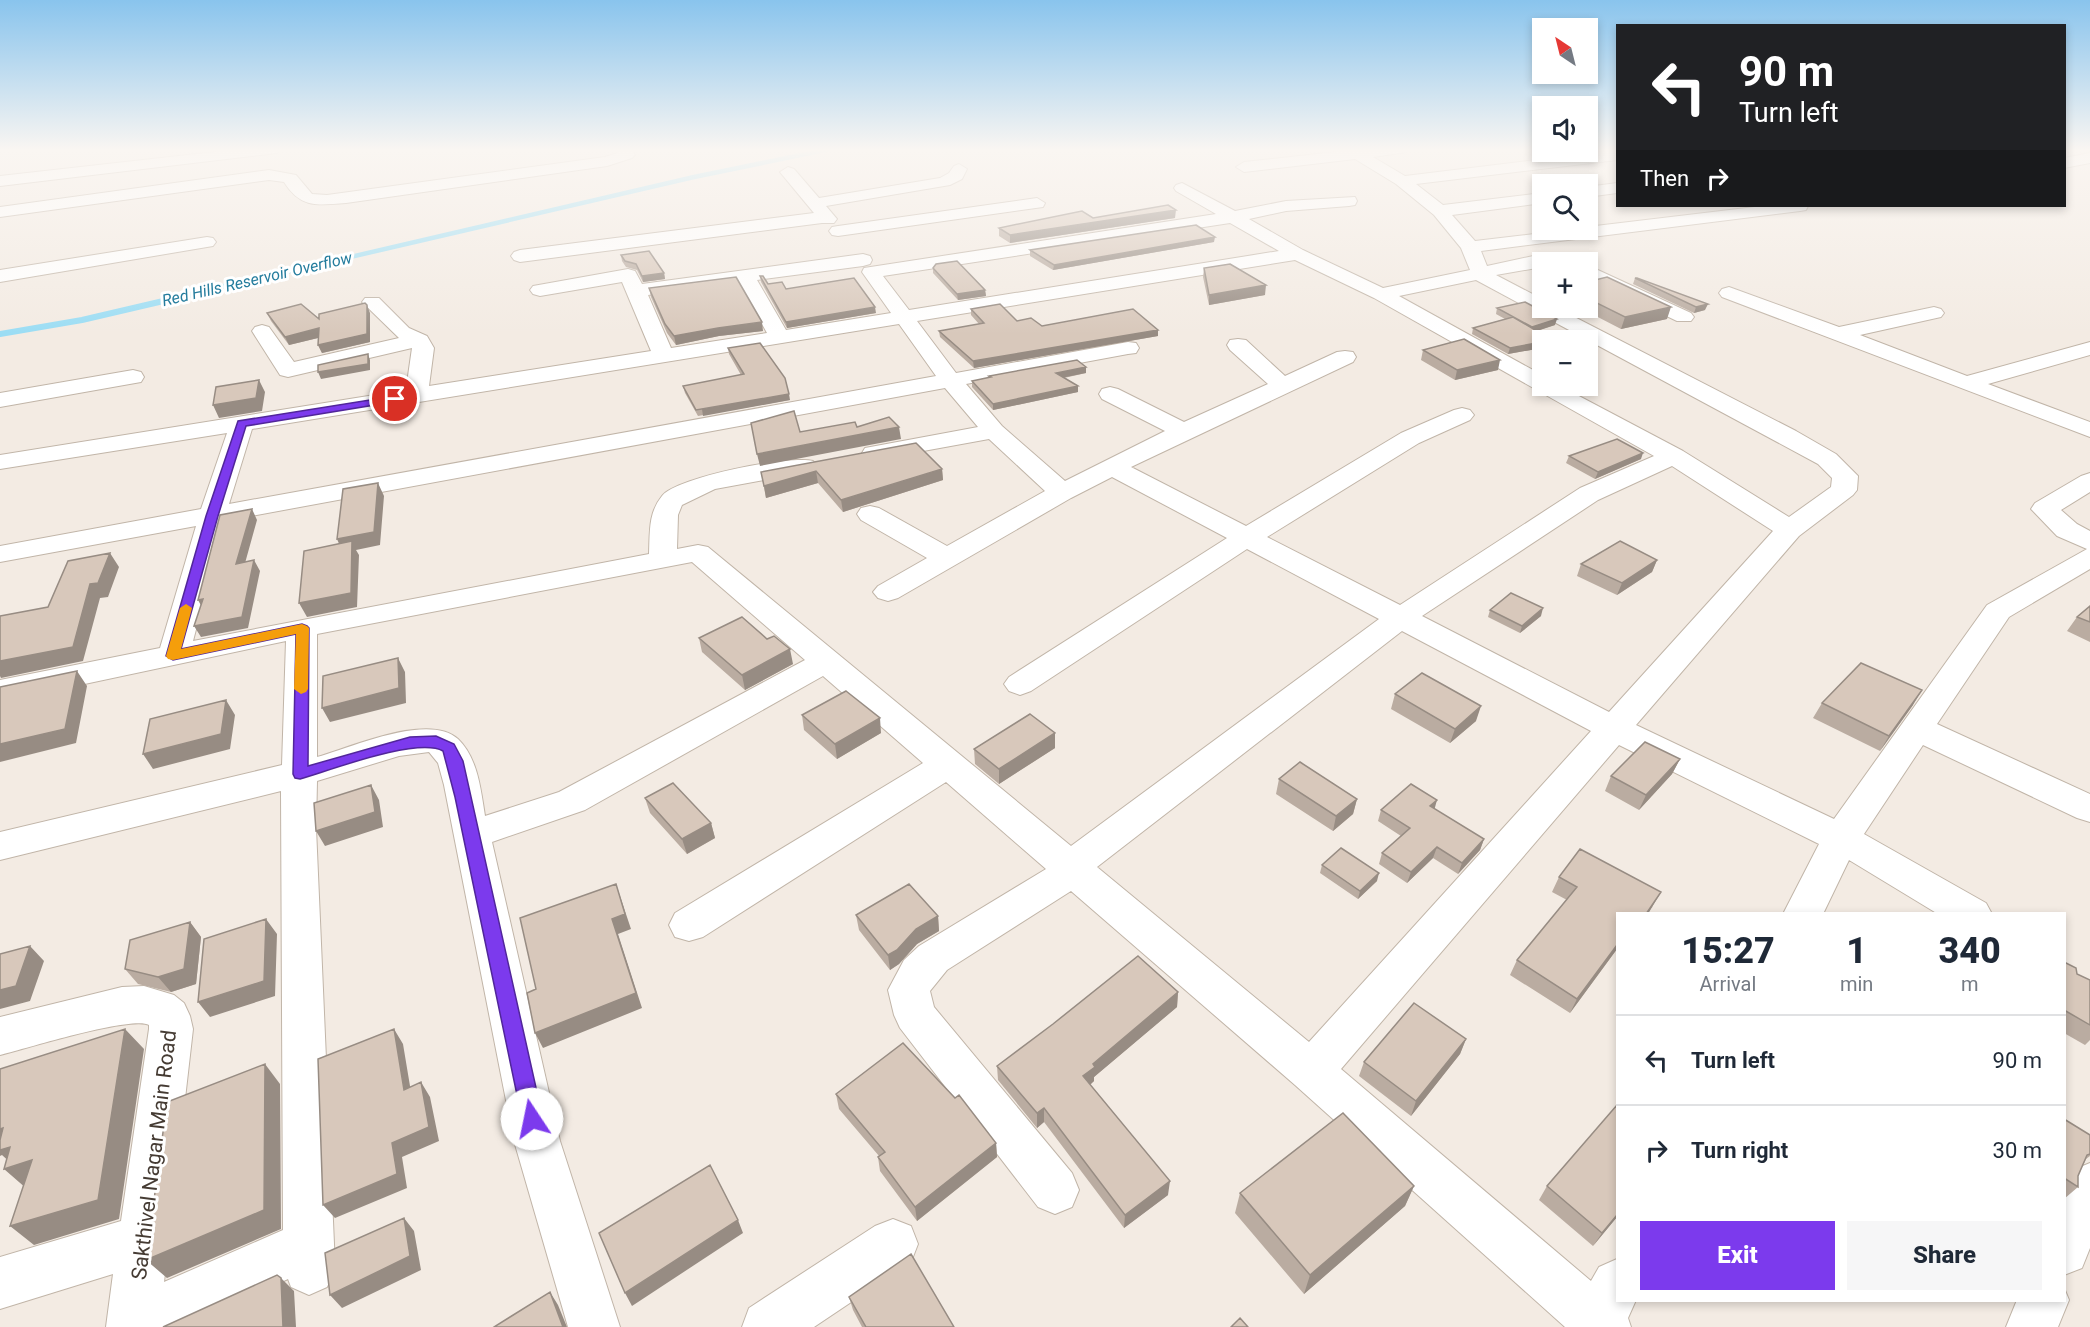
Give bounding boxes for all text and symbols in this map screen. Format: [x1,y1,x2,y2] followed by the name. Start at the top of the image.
[1532,18,1598,84] north arrow
[1532,18,1598,396] map controls
[1739,47,1834,96] text: 90 m
[1640,48,1718,126] icon: left
[1532,96,1598,162] button: sound
[1739,97,1839,129] text: Turn left
[1701,162,1734,195] icon: right
[1640,166,1689,191] text: Then
[1532,174,1598,240] button: search
[160,248,354,310] water label: Red Hills Reservoir Overflow
[1532,252,1598,318] button: +
[1532,330,1598,396] button: −
[369,373,420,424] pin
[378,382,411,415] icon: arrive
[1681,930,1775,972] text: 15:27
[1846,930,1867,972] text: 1
[1939,930,2001,972] text: 340
[1700,972,1756,996] text: Arrival
[1840,972,1873,996] text: min
[1961,972,1978,996] text: m
[127,1029,181,1281] street label: Sakthivel Nagar Main Road
[1640,1044,1673,1077] icon: left
[1691,1048,1775,1073] text: Turn left
[1993,1048,2042,1073] text: 90 m
[500,1087,564,1151] position arrow
[1640,1134,1673,1167] icon: right
[1691,1138,1788,1163] text: Turn right
[1993,1138,2042,1163] text: 30 m
[1640,1221,1835,1290] button: Exit
[1847,1221,2042,1290] button: Share

